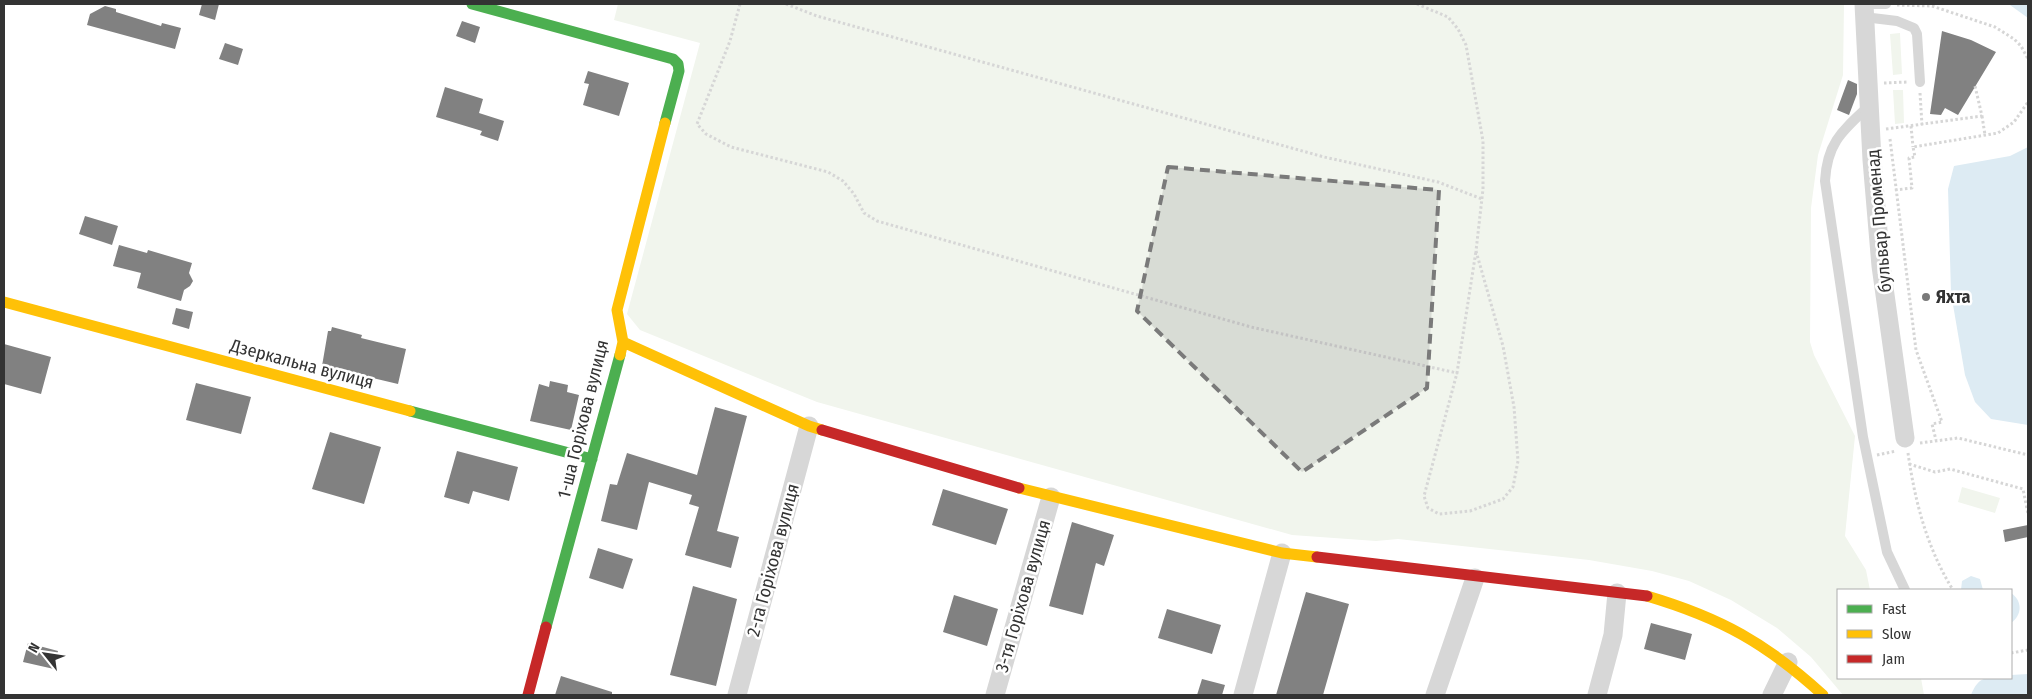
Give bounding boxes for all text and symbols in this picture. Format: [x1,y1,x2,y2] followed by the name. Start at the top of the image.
[1862,149,1896,293] street label: бульвар Променад
[1936,286,1971,308] place label: Яхта
[1920,291,1932,303] marker: Яхта
[227,334,376,394] street label: Дзеркальна вулиця
[553,337,613,501] street label: 1-ша Горіхова вулиця
[742,481,804,639] street label: 2-га Горіхова вулиця
[991,517,1055,675] street label: 3-тя Горіхова вулиця
[1837,589,2012,679] legend
[1882,600,1906,618] text: Fast
[1882,625,1911,643] text: Slow
[20,629,70,679] north arrow
[25,640,44,656] text: N
[1882,650,1905,668] text: Jam

